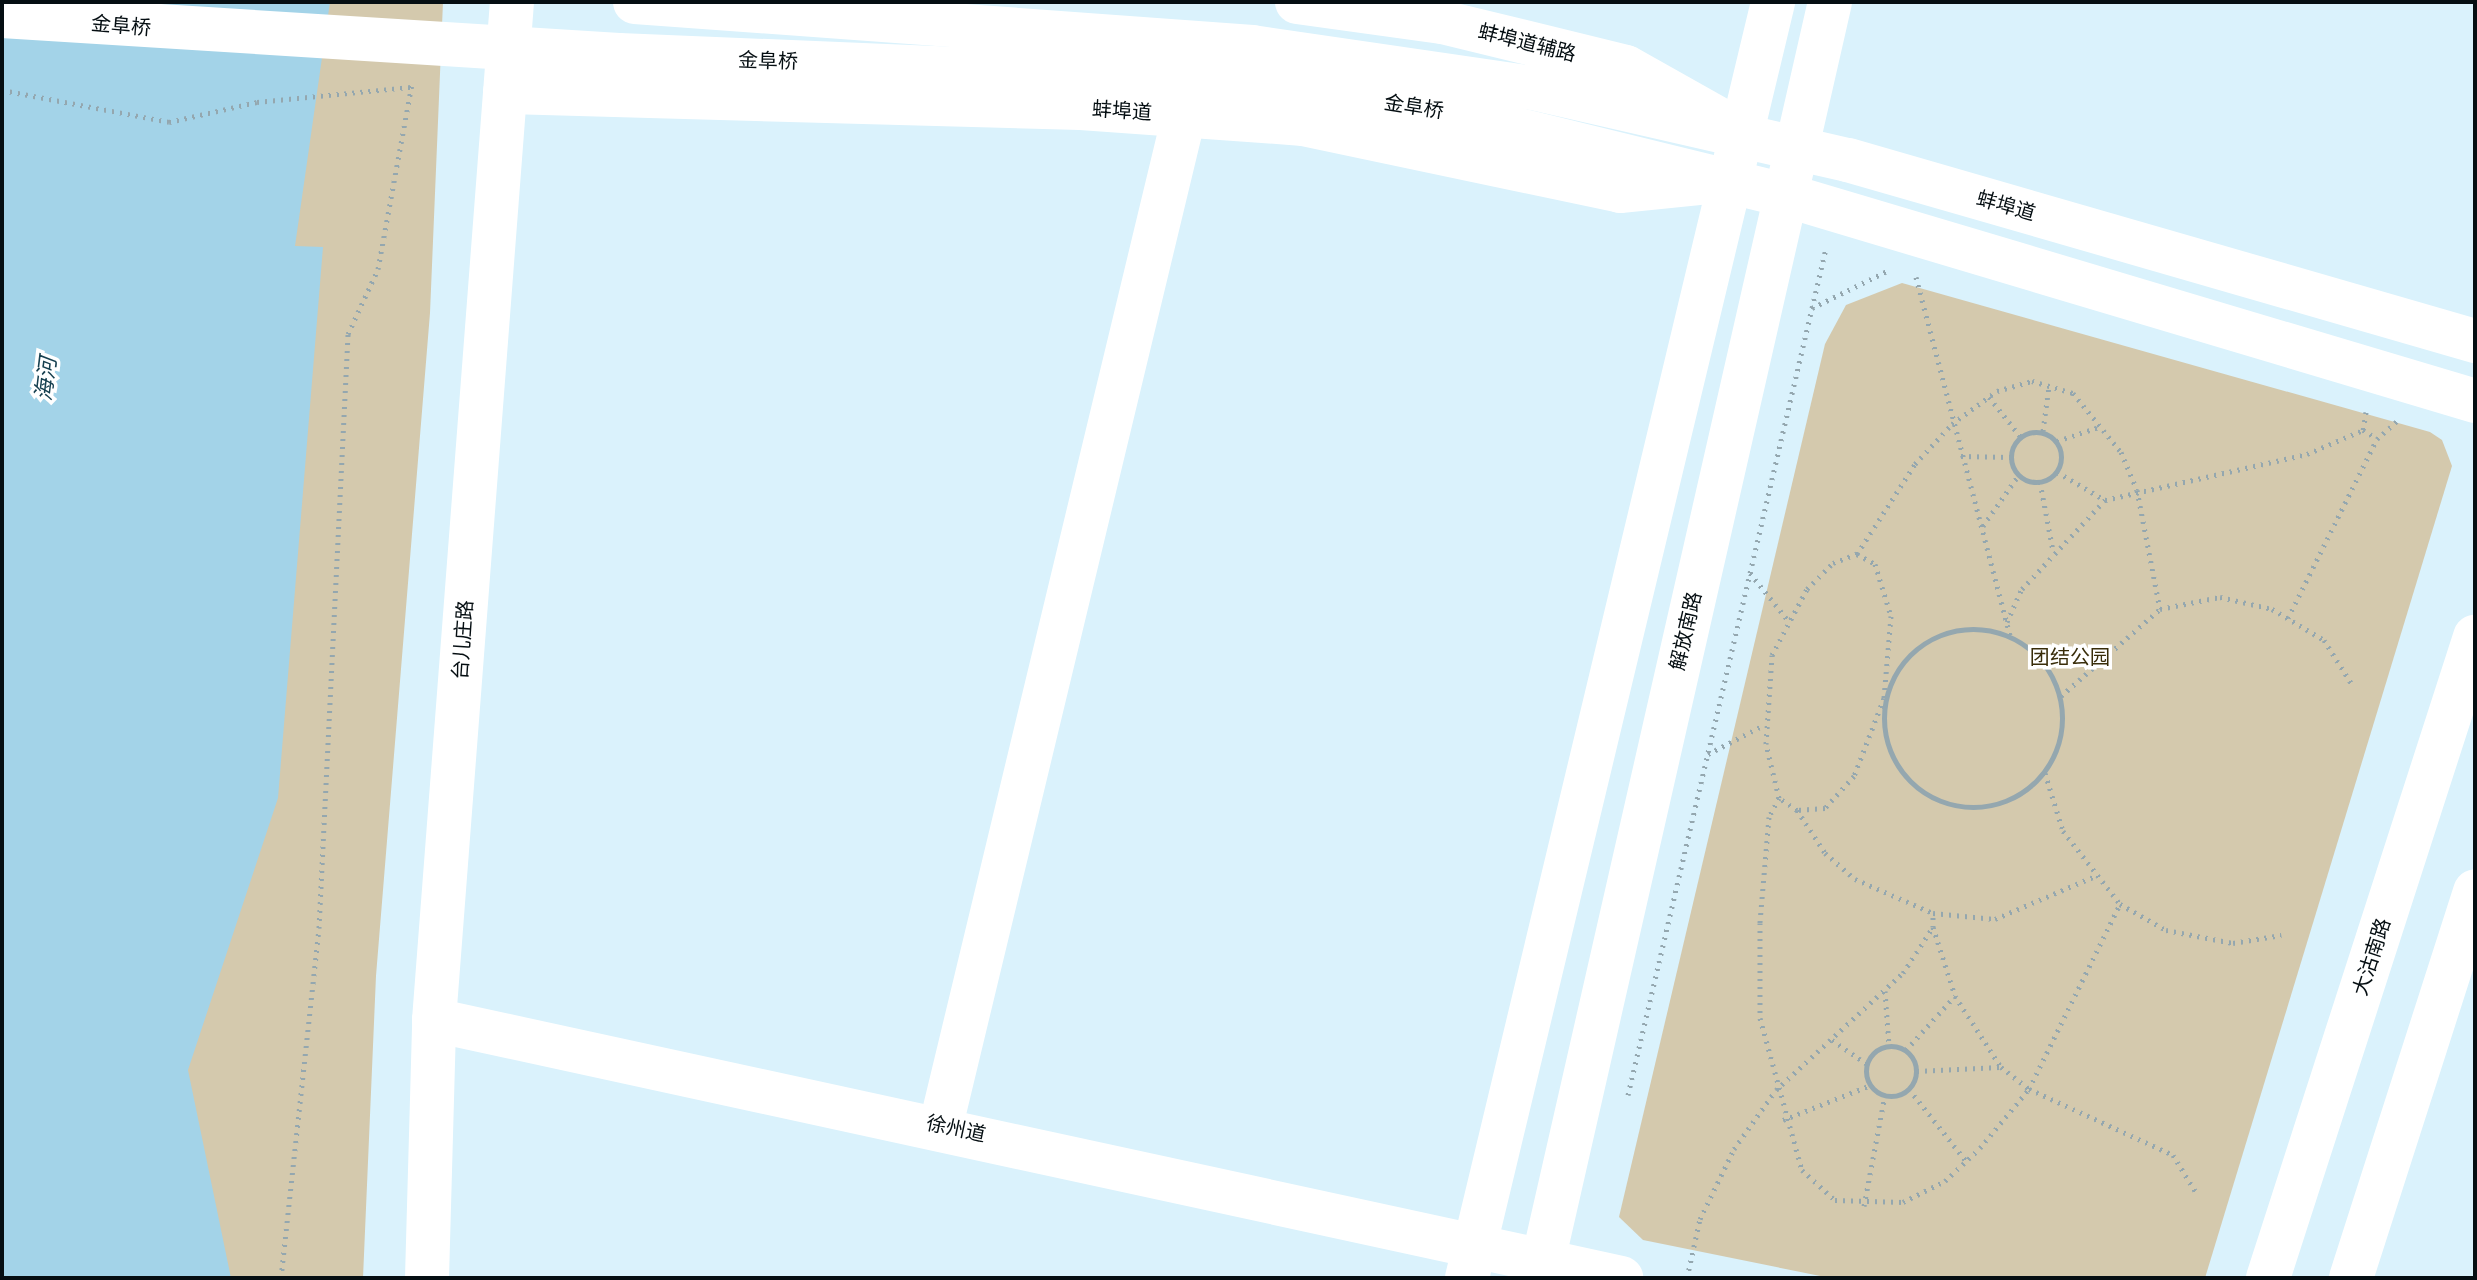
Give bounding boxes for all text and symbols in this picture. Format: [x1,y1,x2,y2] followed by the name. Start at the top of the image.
[90,11,152,41] street label: 金阜桥
[1476,19,1578,67] street label: 蚌埠道辅路
[738,48,798,74] street label: 金阜桥
[1382,90,1446,124] street label: 金阜桥
[1091,97,1153,125] street label: 蚌埠道
[1974,186,2038,226] street label: 蚌埠道
[30,356,62,402] water label: 海河
[1665,589,1707,673] street label: 解放南路
[448,599,478,681] street label: 台儿庄路
[2030,645,2110,669] park label: 团结公园
[2348,915,2396,999] street label: 大沽南路
[924,1111,988,1147] street label: 徐州道

